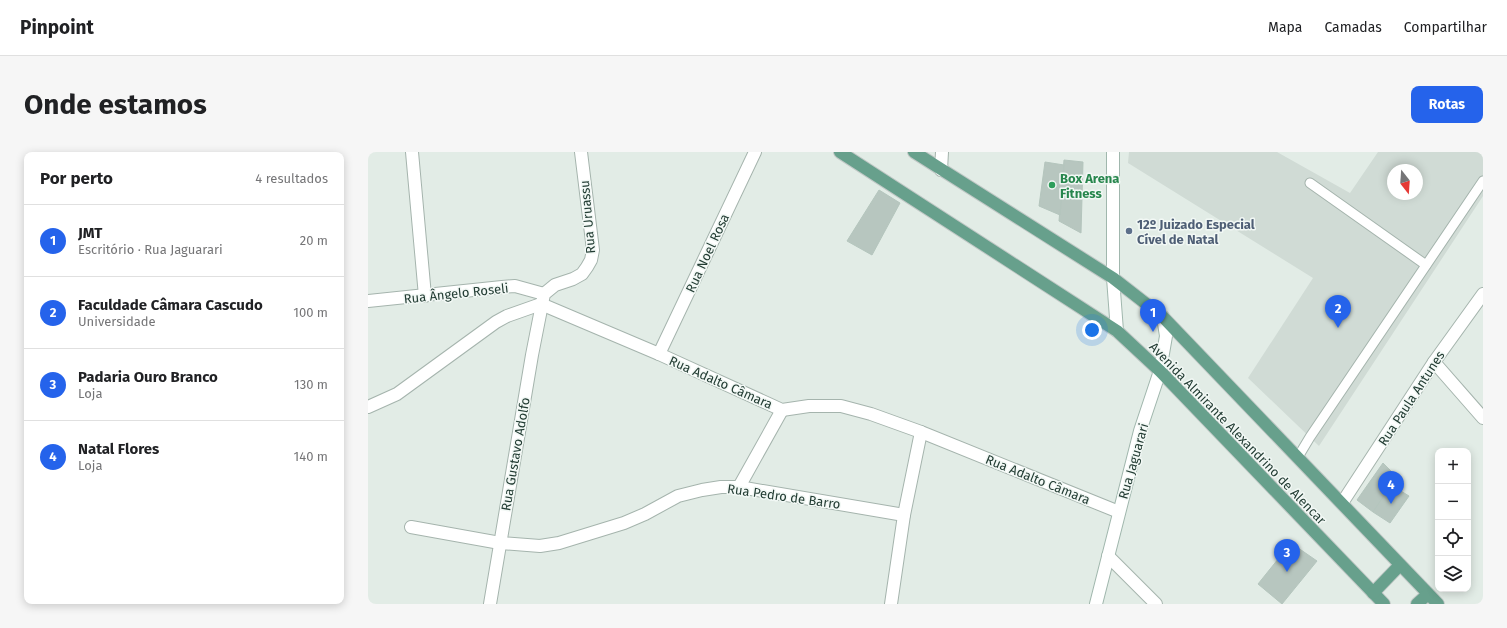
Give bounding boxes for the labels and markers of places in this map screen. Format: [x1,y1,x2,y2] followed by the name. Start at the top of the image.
[1060,171,1119,201] place label: Box Arena Fitness
[1047,180,1057,190] marker: Box Arena Fitness
[1137,217,1255,247] place label: 12º Juizado Especial Cível de Natal
[1124,226,1134,236] marker: 12º Juizado Especial Cível de Natal
[1325,295,1351,328] pin: 2
[1140,299,1166,332] pin: 1
[1378,471,1404,504] pin: 4
[1274,539,1300,572] pin: 3

